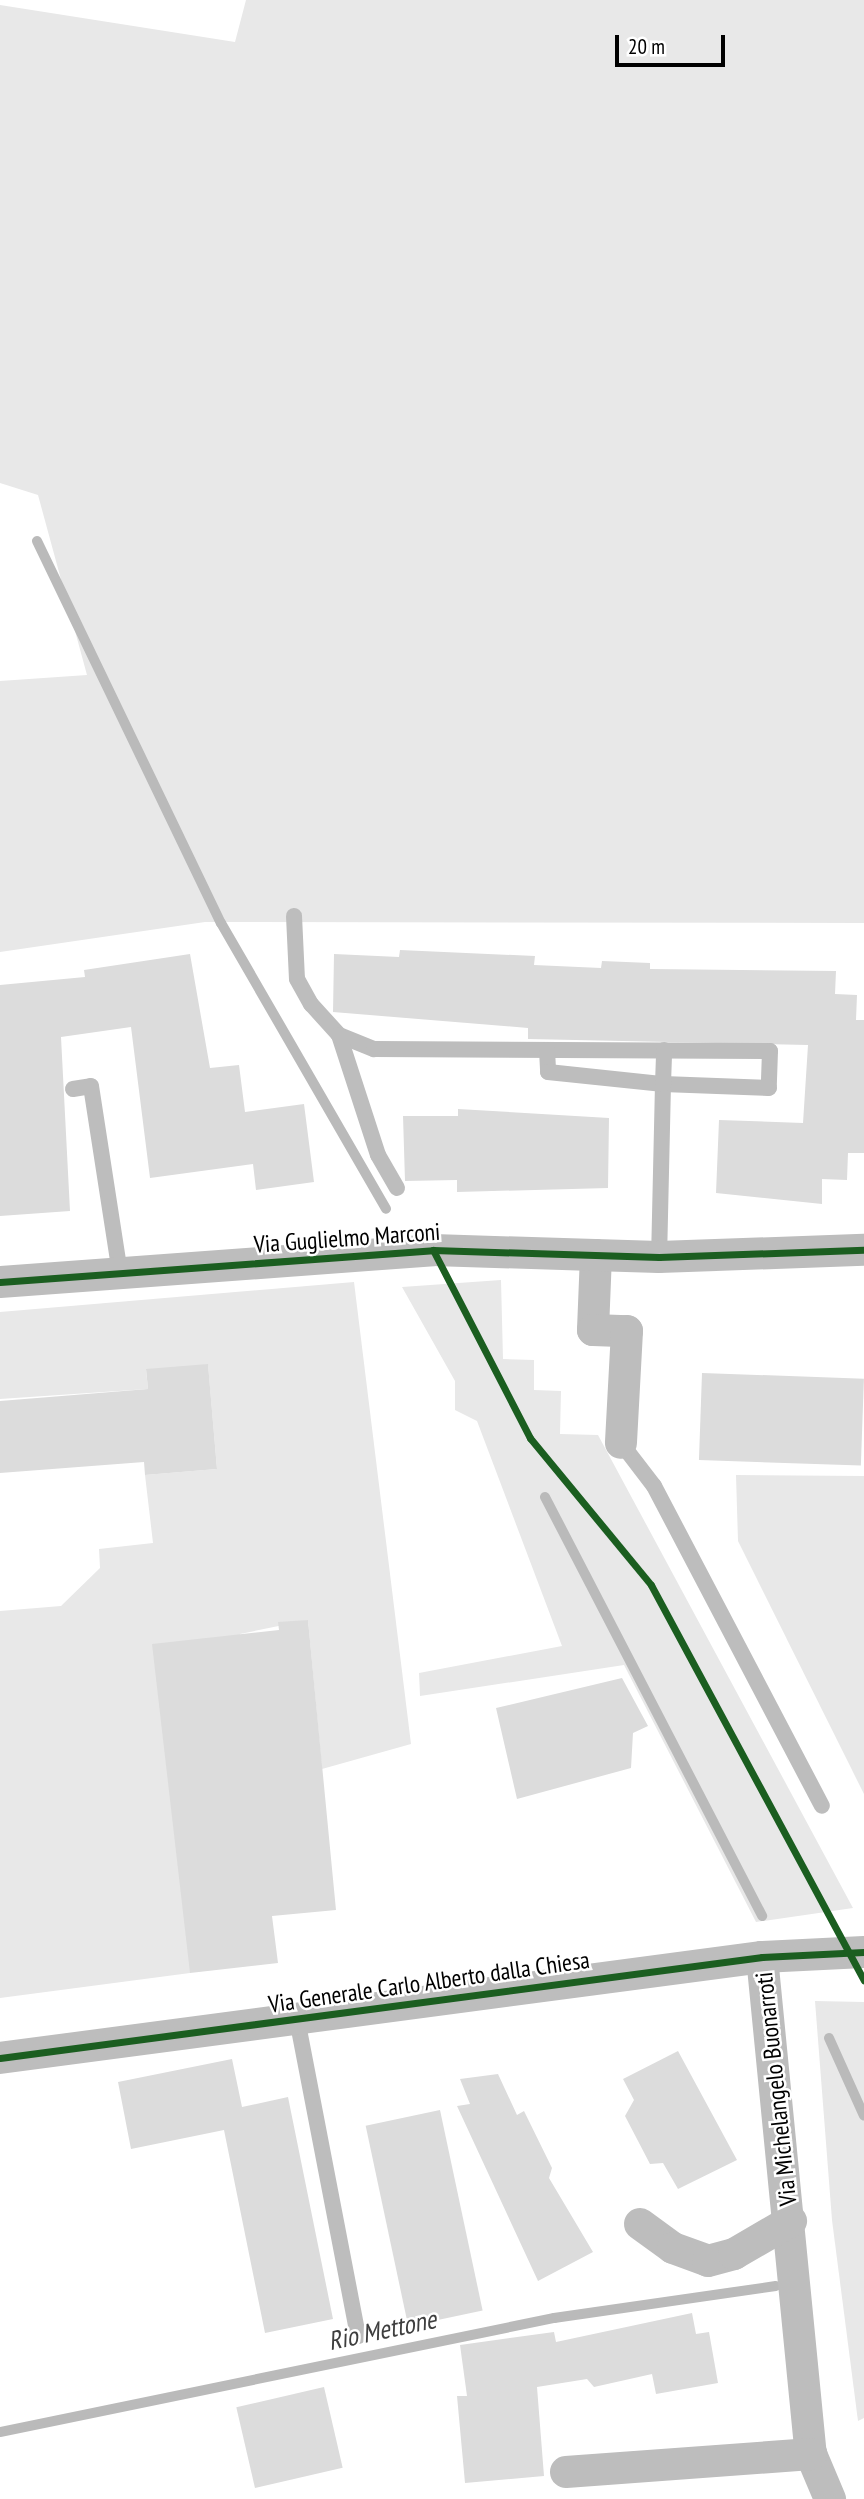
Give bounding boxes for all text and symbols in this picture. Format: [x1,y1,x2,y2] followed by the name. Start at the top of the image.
[619,21,729,65] scale bar
[628,33,665,60] text: 20 m
[253,1217,441,1259] street label: Via Guglielmo Marconi
[266,1945,592,2019] street label: Via Generale Carlo Alberto dalla Chiesa
[749,1971,803,2207] street label: Via Michelangelo Buonarroti
[325,2303,439,2357] water label: Rio Mettone

